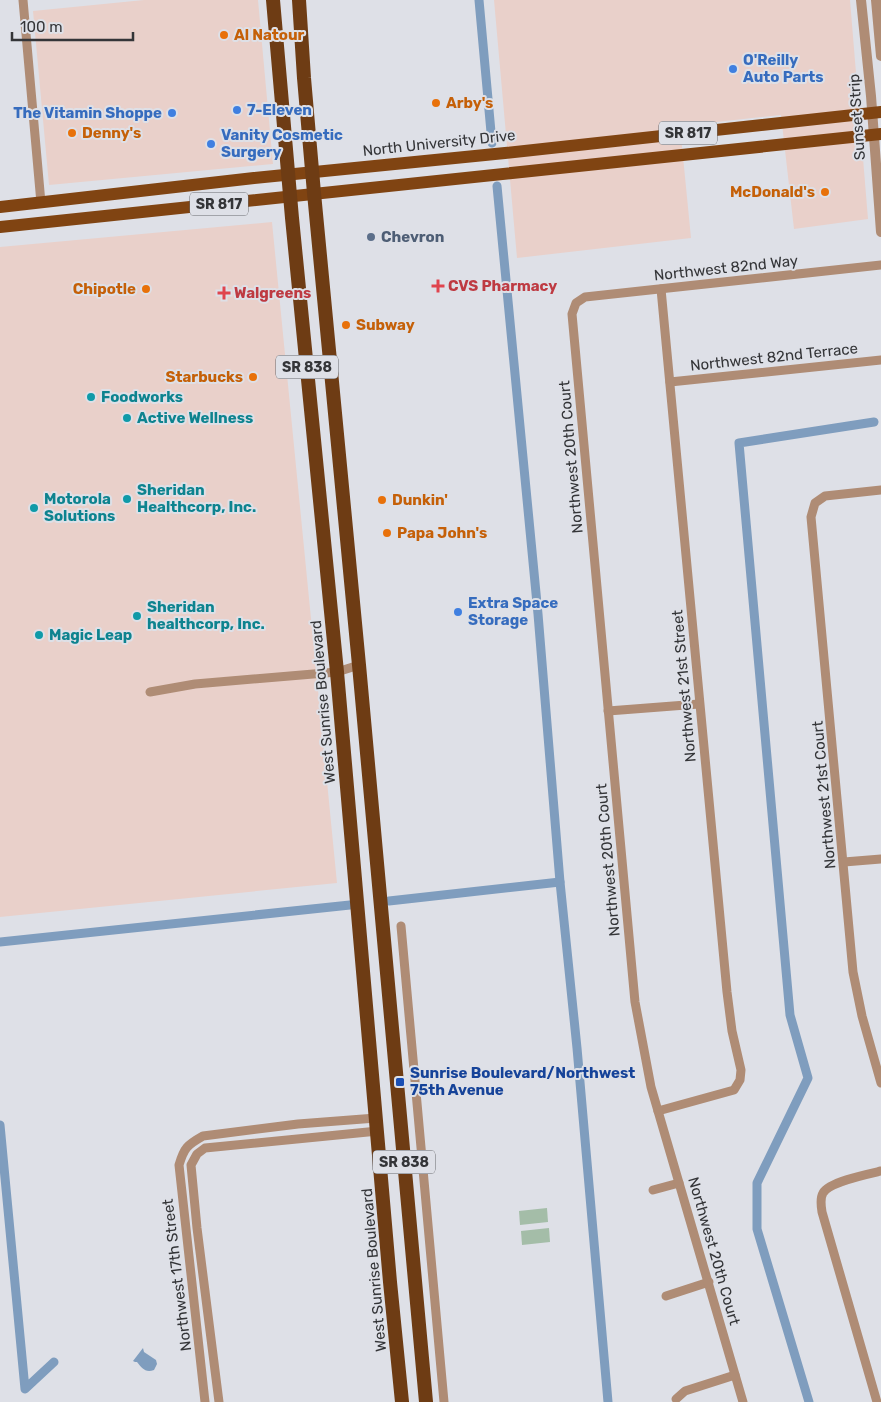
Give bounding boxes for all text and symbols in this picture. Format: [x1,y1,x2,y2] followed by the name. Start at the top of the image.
[12,10,134,42] scale bar
[20,18,62,36] text: 100 m
[234,26,305,44] place label: Al Natour
[218,29,230,41] marker: Al Natour
[743,51,824,86] place label: O'Reilly Auto Parts
[727,63,739,75] marker: O'Reilly Auto Parts
[845,73,869,161] street label: Sunset Strip
[446,94,493,112] place label: Arby's
[430,97,442,109] marker: Arby's
[247,101,312,119] place label: 7-Eleven
[13,104,162,122] place label: The Vitamin Shoppe
[231,104,243,116] marker: 7-Eleven
[166,107,178,119] marker: The Vitamin Shoppe
[659,122,717,144] road number: SR 817
[82,124,141,142] place label: Denny's
[221,126,343,161] place label: Vanity Cosmetic Surgery
[362,126,516,160] street label: North University Drive
[66,127,78,139] marker: Denny's
[205,138,217,150] marker: Vanity Cosmetic Surgery
[730,183,815,201] place label: McDonald's
[819,186,831,198] marker: McDonald's
[190,192,248,215] road number: SR 817
[381,228,444,246] place label: Chevron
[365,231,377,243] marker: Chevron
[653,251,799,285] street label: Northwest 82nd Way
[448,277,557,295] place label: CVS Pharmacy
[73,280,136,298] place label: Chipotle
[432,280,444,292] marker: CVS Pharmacy
[140,283,152,295] marker: Chipotle
[234,284,311,302] place label: Walgreens
[218,287,230,299] marker: Walgreens
[356,316,415,334] place label: Subway
[340,319,352,331] marker: Subway
[689,339,859,375] street label: Northwest 82nd Terrace
[276,356,338,378] road number: SR 838
[166,368,243,386] place label: Starbucks
[247,371,259,383] marker: Starbucks
[555,380,587,534] street label: Northwest 20th Court
[101,388,183,406] place label: Foodworks
[85,391,97,403] marker: Foodworks
[137,409,253,427] place label: Active Wellness
[121,412,133,424] marker: Active Wellness
[137,481,256,516] place label: Sheridan Healthcorp, Inc.
[44,490,115,525] place label: Motorola Solutions
[392,491,448,509] place label: Dunkin'
[121,493,133,505] marker: Sheridan Healthcorp, Inc.
[376,494,388,506] marker: Dunkin'
[28,502,40,514] marker: Motorola Solutions
[397,524,487,542] place label: Papa John's
[381,527,393,539] marker: Papa John's
[468,594,558,629] place label: Extra Space Storage
[147,598,265,633] place label: Sheridan healthcorp, Inc.
[452,606,464,618] marker: Extra Space Storage
[668,609,700,763] street label: Northwest 21st Street
[131,610,143,622] marker: Sheridan healthcorp, Inc.
[307,620,339,784] street label: West Sunrise Boulevard
[49,626,132,644] place label: Magic Leap
[33,629,45,641] marker: Magic Leap
[809,720,839,870] street label: Northwest 21st Court
[592,783,624,937] street label: Northwest 20th Court
[410,1064,635,1099] place label: Sunrise Boulevard/Northwest 75th Avenue
[394,1076,406,1088] marker: Sunrise Boulevard/Northwest 75th Avenue
[373,1150,435,1174] road number: SR 838
[684,1175,744,1327] street label: Northwest 20th Court
[358,1188,390,1352] street label: West Sunrise Boulevard
[159,1198,195,1352] street label: Northwest 17th Street

